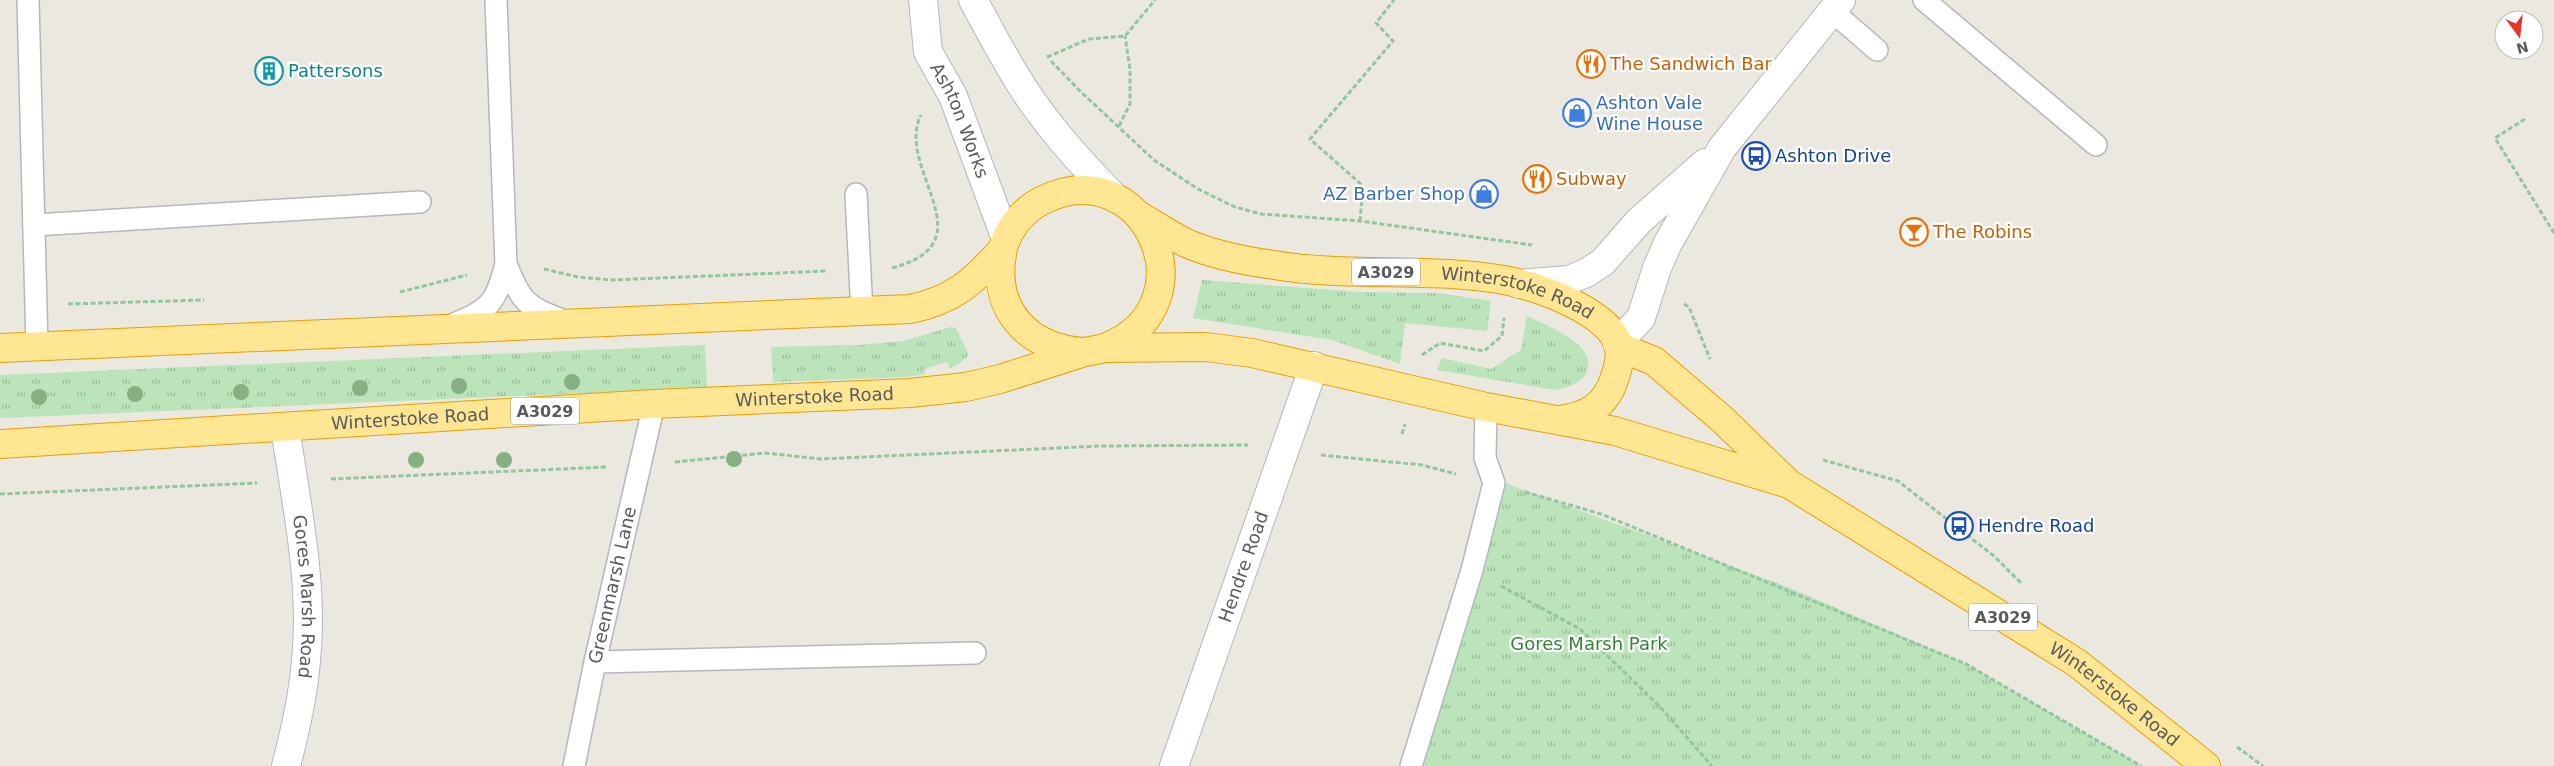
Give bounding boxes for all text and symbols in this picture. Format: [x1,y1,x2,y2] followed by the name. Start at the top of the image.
[2494,10,2544,60] north arrow
[2515,38,2530,57] text: N
[1576,49,1606,79] restaurant icon: The Sandwich Bar
[1609,53,1773,74] place label: The Sandwich Bar
[254,56,284,86] building icon: Pattersons
[926,59,993,181] street label: Ashton Works
[288,60,383,81] place label: Pattersons
[1596,92,1703,134] place label: Ashton Vale Wine House
[1562,98,1592,128] shop icon: Ashton Vale Wine House
[1741,141,1771,171] bus stop icon: Ashton Drive
[1775,145,1891,166] place label: Ashton Drive
[1522,164,1552,194] restaurant icon: Subway
[1556,168,1627,189] place label: Subway
[1469,179,1499,209] shop icon: AZ Barber Shop
[1323,183,1465,204] place label: AZ Barber Shop
[1899,217,1929,247] bar icon: The Robins
[1932,221,2032,242] place label: The Robins
[1352,258,1420,286] road number: A3029
[1440,262,1598,323] street label: Winterstoke Road
[735,383,894,410] street label: Winterstoke Road
[511,398,579,424] road number: A3029
[330,403,490,434] street label: Winterstoke Road
[584,504,640,666] street label: Greenmarsh Lane
[1214,508,1272,625] street label: Hendre Road
[1944,511,1974,541] bus stop icon: Hendre Road
[289,513,319,679] street label: Gores Marsh Road
[1978,515,2094,536] place label: Hendre Road
[1969,604,2037,630] road number: A3029
[1510,633,1668,654] park label: Gores Marsh Park
[2046,637,2184,751] street label: Winterstoke Road

